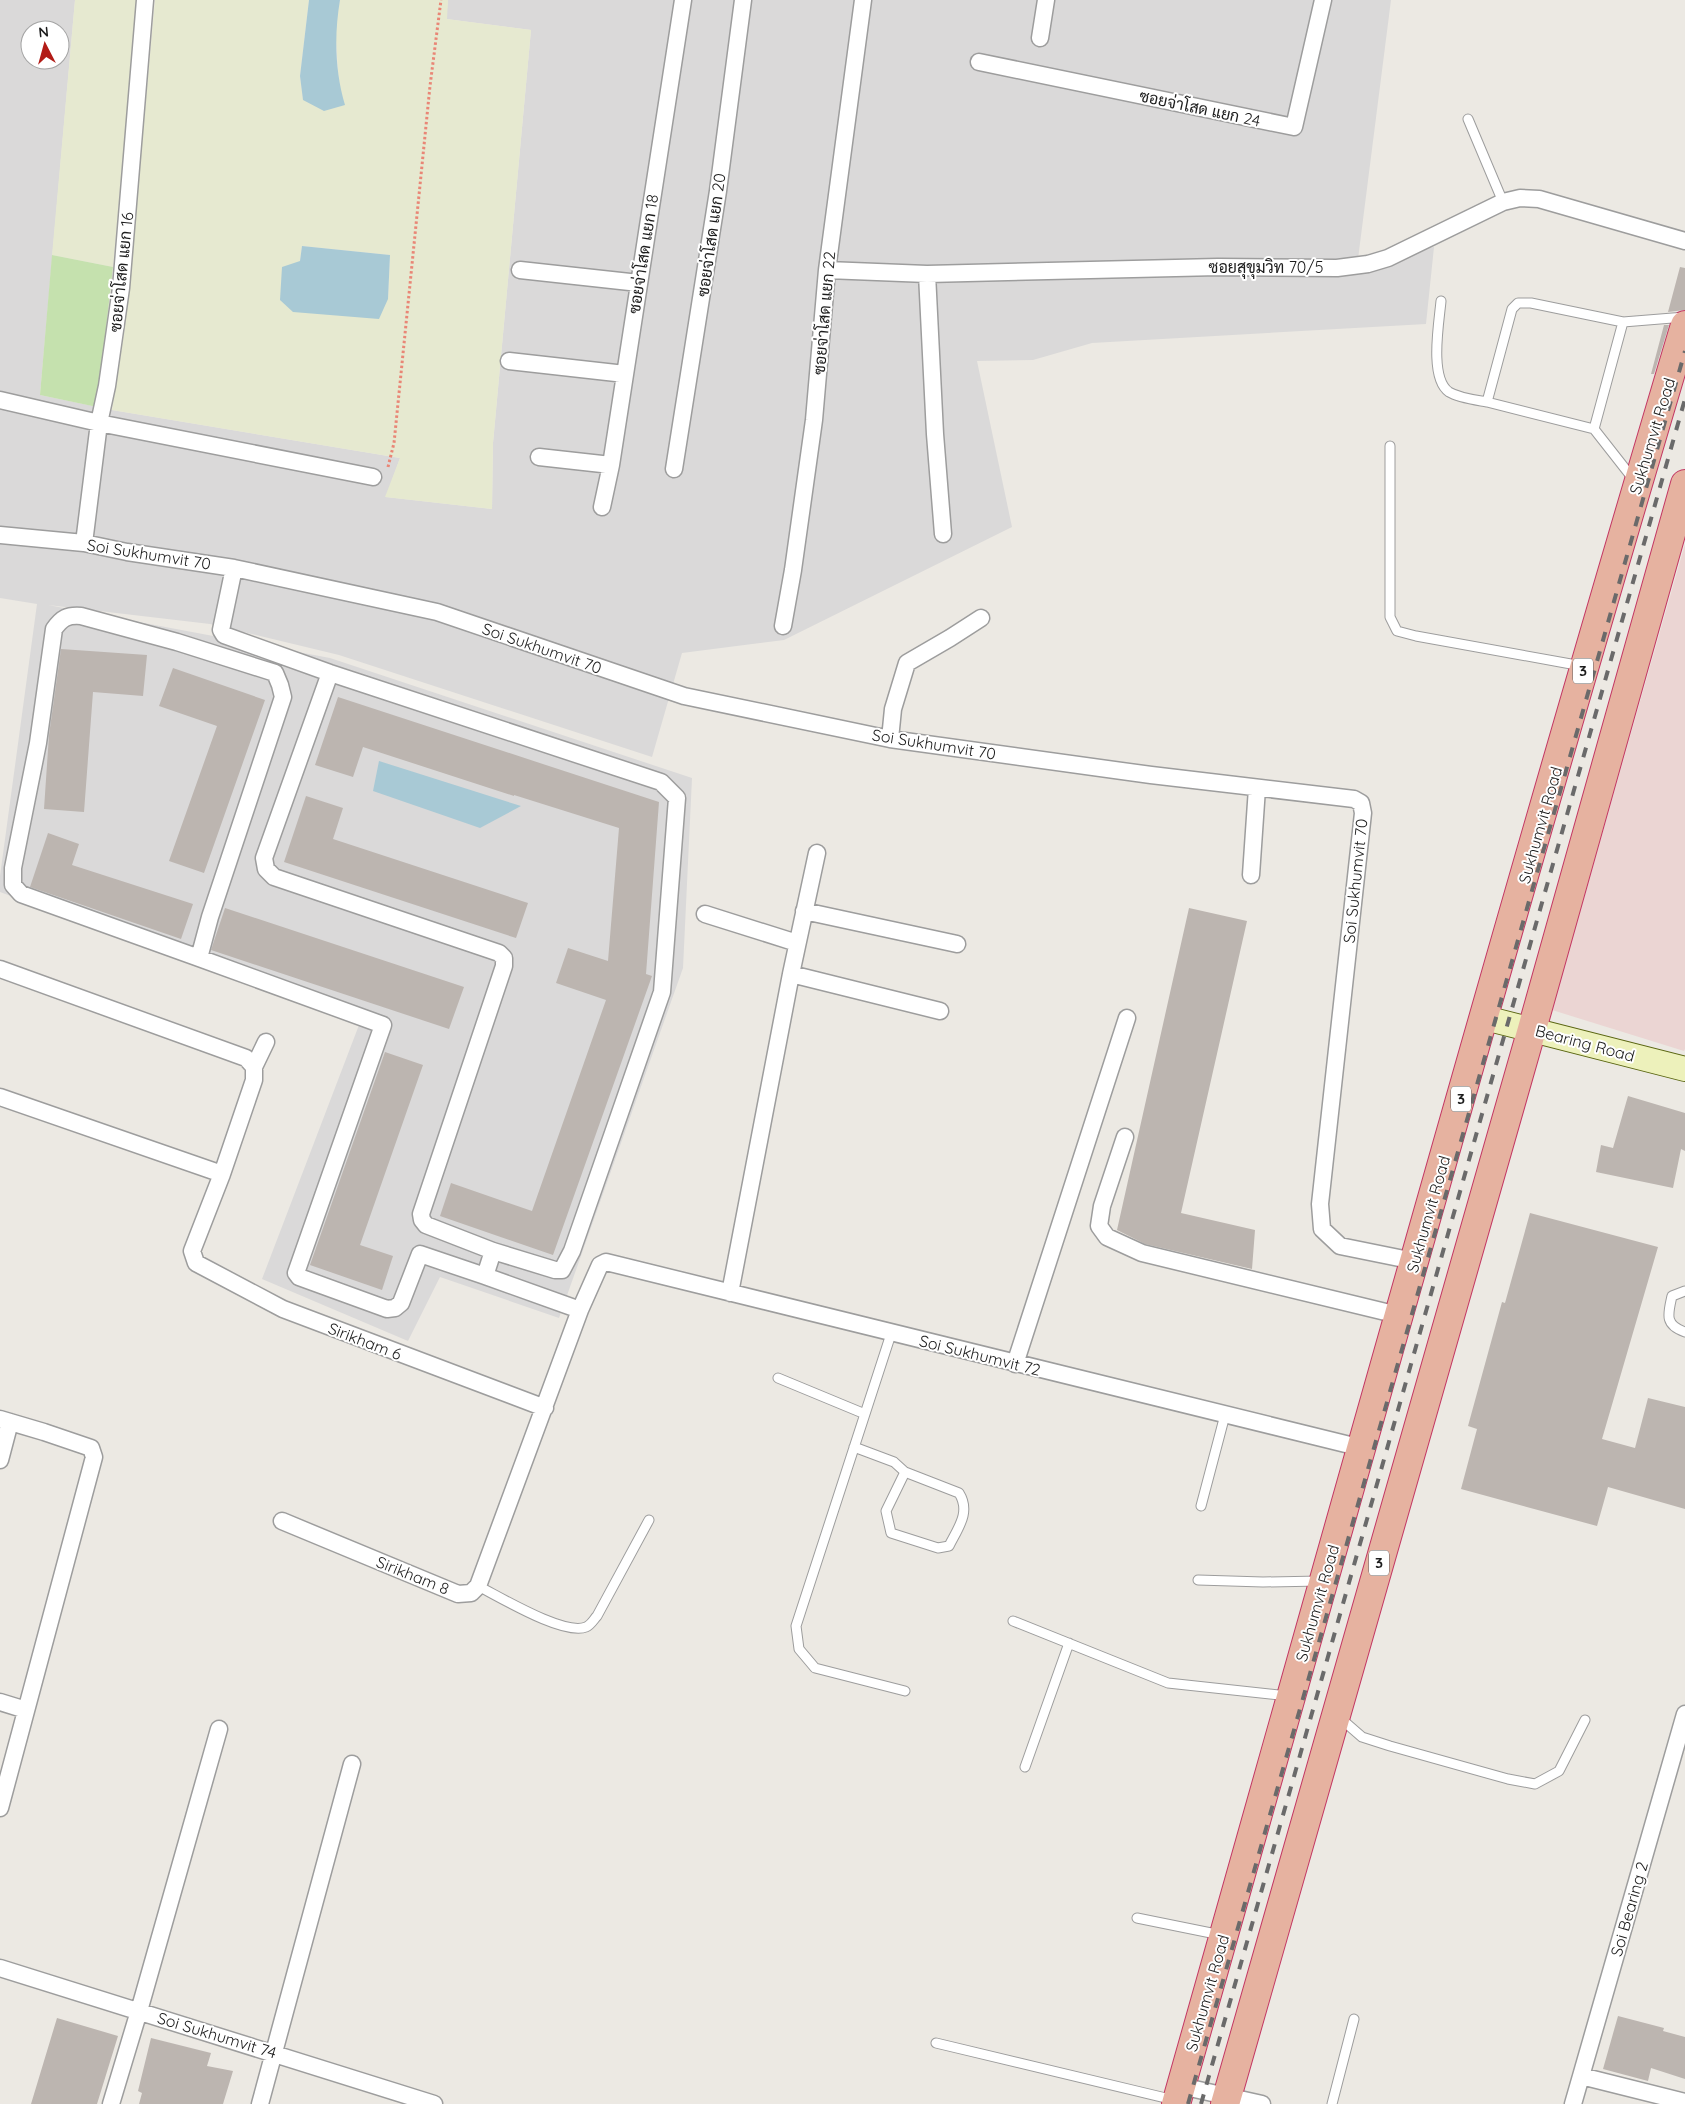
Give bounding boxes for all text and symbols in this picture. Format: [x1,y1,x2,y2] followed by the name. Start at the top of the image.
[20,20,70,70] north arrow
[38,23,50,42] text: N
[1138,84,1263,131] street label: ซอยจ่าโสด แยก 24
[691,172,730,298] street label: ซอยจ่าโสด แยก 20
[623,193,662,315] street label: ซอยจ่าโสด แยก 18
[104,210,137,333] street label: ซอยจ่าโสด แยก 16
[808,250,839,376] street label: ซอยจ่าโสด แยก 22
[1209,257,1323,279] street label: ซอยสุขุมวิท 70/5
[1625,375,1679,497] street label: Sukhumvit Road
[86,534,212,574] street label: Soi Sukhumvit 70
[480,618,604,678] street label: Soi Sukhumvit 70
[1573,658,1593,684] road number: 3
[871,724,997,764] street label: Soi Sukhumvit 70
[1514,764,1566,886] street label: Sukhumvit Road
[1339,818,1371,944] street label: Soi Sukhumvit 70
[1533,1020,1637,1066] street label: Bearing Road
[1451,1086,1471,1112] road number: 3
[1402,1153,1454,1275] street label: Sukhumvit Road
[326,1318,405,1364] street label: Sirikham 6
[917,1330,1043,1380] street label: Soi Sukhumvit 72
[1291,1542,1343,1664] street label: Sukhumvit Road
[1369,1550,1389,1576] road number: 3
[374,1551,452,1599] street label: Sirikham 8
[1606,1859,1652,1959] street label: Soi Bearing 2
[1181,1932,1233,2054] street label: Sukhumvit Road
[155,2007,279,2063] street label: Soi Sukhumvit 74

